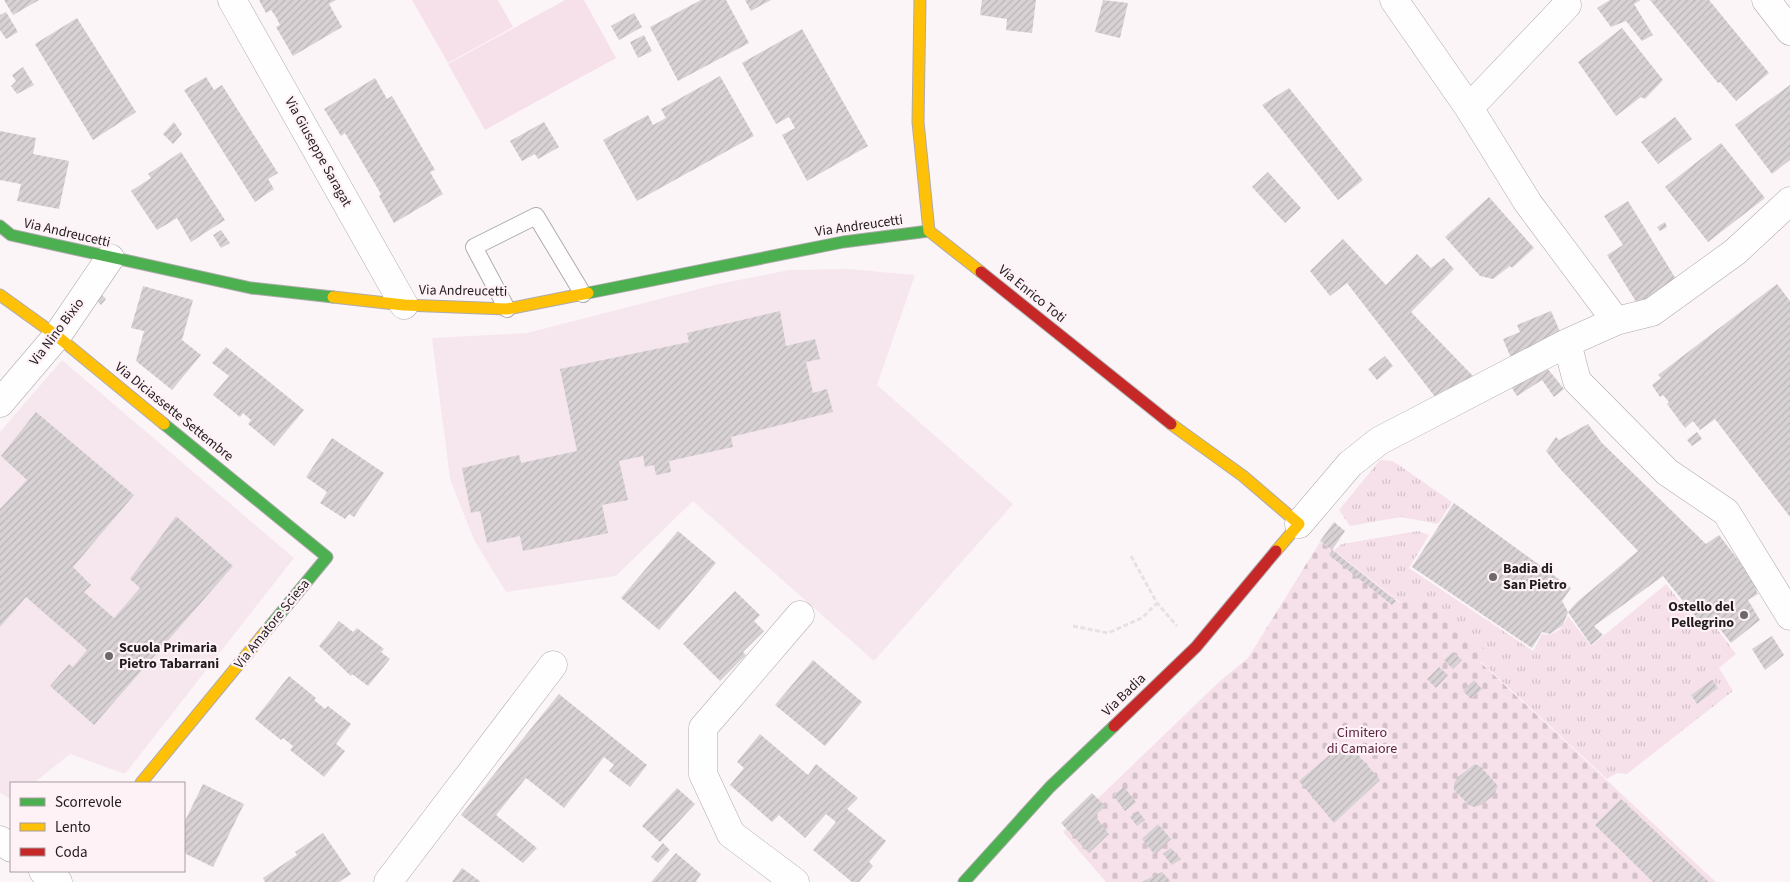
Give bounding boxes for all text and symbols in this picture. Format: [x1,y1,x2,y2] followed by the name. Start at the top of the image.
[279,93,357,211] street label: Via Giuseppe Saragat
[814,210,904,242] street label: Via Andreucetti
[22,213,112,253] street label: Via Andreucetti
[994,260,1070,328] street label: Via Enrico Toti
[419,280,507,302] street label: Via Andreucetti
[25,294,89,370] street label: Via Nino Bixio
[110,358,238,466] street label: Via Diciassette Settembre
[1503,559,1567,595] place label: Badia di San Pietro
[1487,571,1499,583] marker: Badia di San Pietro
[230,575,314,673] street label: Via Amatore Sciesa
[1668,597,1734,633] place label: Ostello del Pellegrino
[1738,609,1750,621] marker: Ostello del Pellegrino
[119,638,219,674] place label: Scuola Primaria Pietro Tabarrani
[103,650,115,662] marker: Scuola Primaria Pietro Tabarrani
[1098,669,1150,721] street label: Via Badia
[1327,723,1397,759] park label: Cimitero di Camaiore
[10,782,185,872] legend
[55,792,122,813] text: Scorrevole
[55,817,91,838] text: Lento
[55,842,88,863] text: Coda

